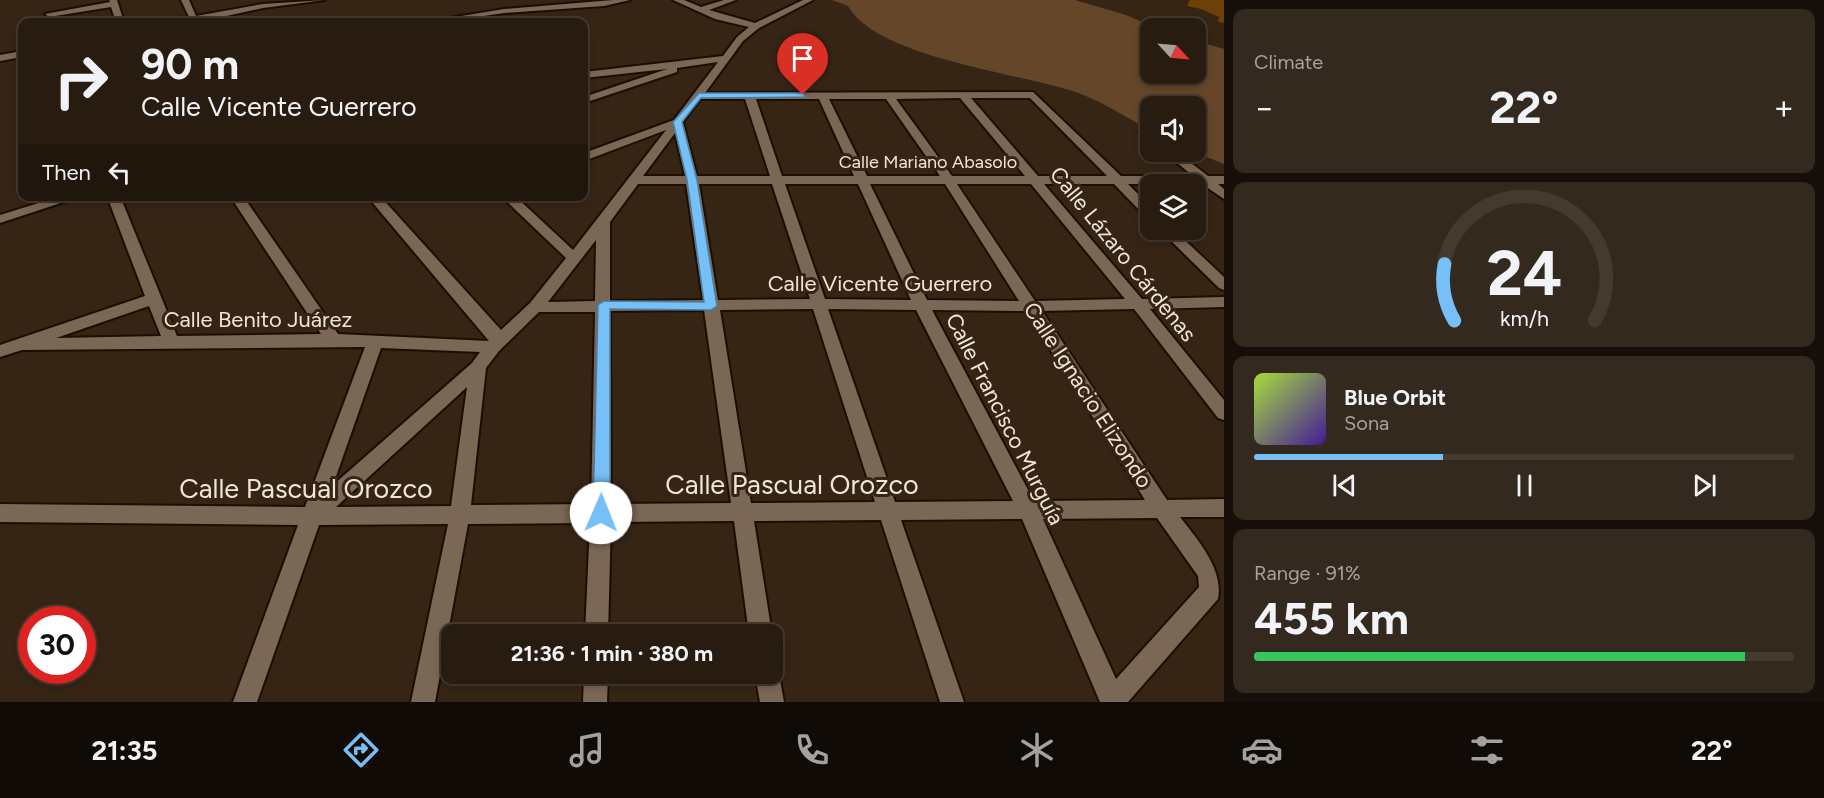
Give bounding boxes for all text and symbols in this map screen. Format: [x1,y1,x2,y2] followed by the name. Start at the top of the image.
[1140,18,1206,84] north arrow
[1140,18,1206,240] map controls
[777,33,828,95] pin
[141,39,239,90] text: 90 m
[42,42,120,120] icon: right
[786,42,819,75] icon: arrive
[1254,50,1323,74] text: Climate
[1489,80,1559,134] text: 22°
[1254,88,1275,127] text: −
[1773,88,1794,127] text: +
[141,90,417,123] text: Calle Vicente Guerrero
[1140,96,1206,162] button: sound
[839,151,1017,173] street label: Calle Mariano Abasolo
[103,156,136,189] icon: left
[42,159,91,186] text: Then
[1044,161,1202,347] street label: Calle Lázaro Cárdenas
[1140,174,1206,240] button: layers
[1486,237,1562,312] text: 24
[768,270,992,297] street label: Calle Vicente Guerrero
[1018,297,1158,493] street label: Calle Ignacio Elizondo
[164,306,352,333] street label: Calle Benito Juárez
[1500,307,1548,332] text: km/h
[940,309,1070,529] street label: Calle Francisco Murguía
[1344,384,1446,411] text: Blue Orbit
[1344,411,1389,435] text: Sona
[665,468,919,501] street label: Calle Pascual Orozco
[1328,469,1361,502] icon: previous
[1508,469,1541,502] icon: pause
[1688,469,1721,502] icon: next
[179,472,433,505] street label: Calle Pascual Orozco
[569,481,633,545] position arrow
[1254,561,1361,585] text: Range · 91%
[1254,591,1409,645] text: 455 km
[18,606,96,684] speed limit sign: 30
[511,640,713,667] text: 21:36 · 1 min · 380 m
[340,729,382,771] icon: directions
[566,729,608,771] icon: music
[791,729,833,771] icon: phone
[1016,729,1058,771] icon: climate
[1241,729,1283,771] icon: car
[1466,729,1508,771] icon: filters
[92,734,157,767] text: 21:35
[1691,734,1732,767] text: 22°

